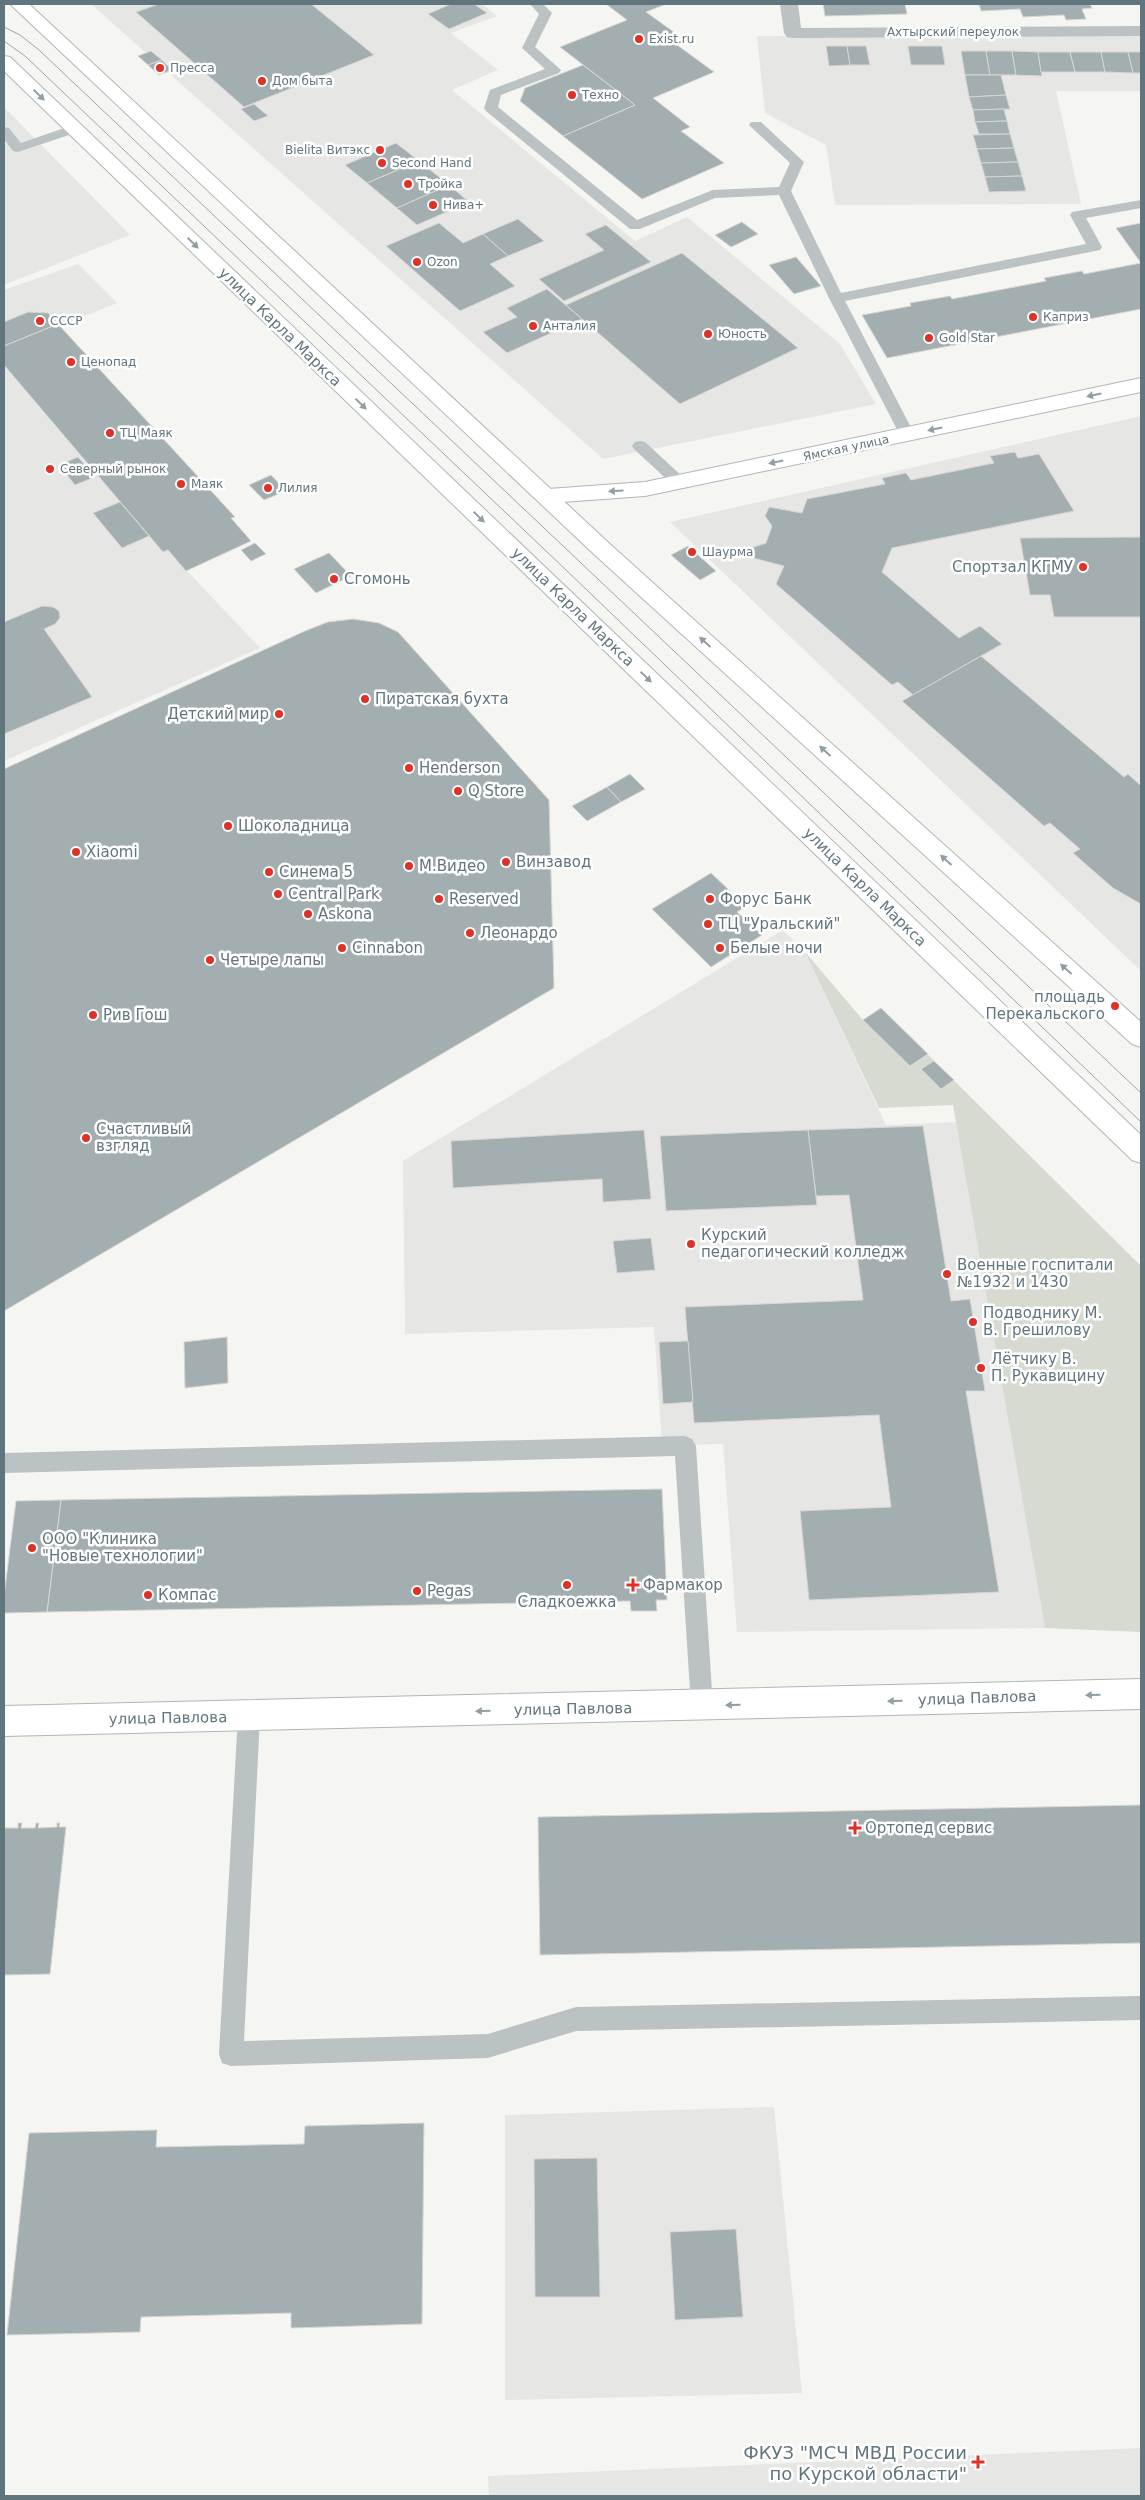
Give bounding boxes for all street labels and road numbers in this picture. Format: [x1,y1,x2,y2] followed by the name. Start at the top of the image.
[887,25,1019,39] street label: Ахтырский переулок
[215,264,345,390] street label: улица Карла Маркса
[802,432,890,464] street label: Ямская улица
[508,544,638,670] street label: улица Карла Маркса
[800,824,930,950] street label: улица Карла Маркса
[917,1687,1037,1709] street label: улица Павлова
[514,1699,632,1719] street label: улица Павлова
[109,1708,227,1728] street label: улица Павлова

